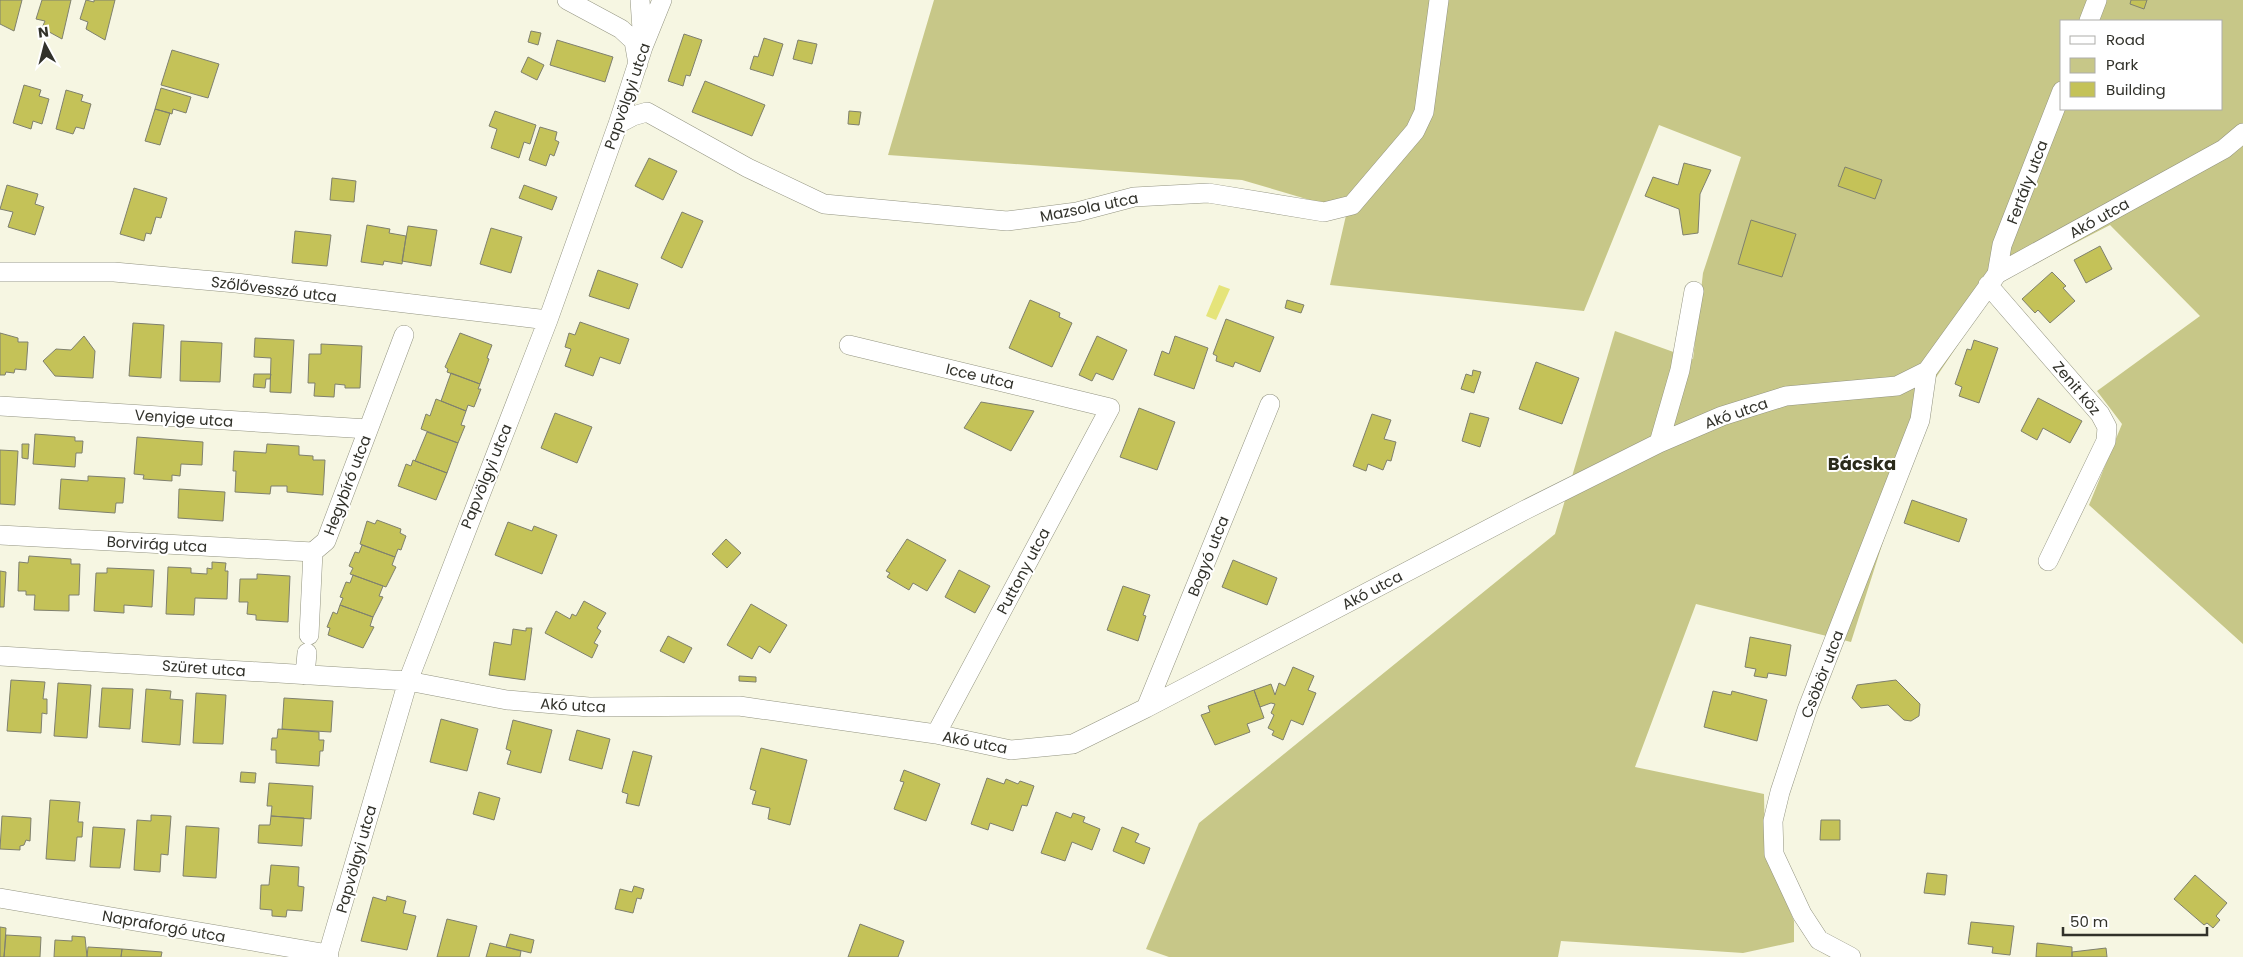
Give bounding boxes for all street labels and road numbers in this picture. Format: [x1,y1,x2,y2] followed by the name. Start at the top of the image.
[599,40,655,152] street label: Papvölgyi utca
[2001,137,2053,227] street label: Fertály utca
[1038,187,1140,227] street label: Mazsola utca
[2065,193,2133,243] street label: Akó utca
[210,271,338,307] street label: Szőlővessző utca
[2048,357,2106,420] street label: Zenit köz
[944,358,1016,394] street label: Icce utca
[1701,392,1771,434] street label: Akó utca
[134,404,234,432] street label: Venyige utca
[455,420,517,532] street label: Papvölgyi utca
[318,432,376,538] street label: Hegybíró utca
[1182,513,1234,599] street label: Bogyó utca
[991,524,1055,618] street label: Puttony utca
[106,531,208,557] street label: Borvirág utca
[1338,565,1406,615] street label: Akó utca
[1796,627,1848,721] street label: Csöbör utca
[161,655,247,681] street label: Szüret utca
[540,693,606,717] street label: Akó utca
[941,725,1009,759] street label: Akó utca
[331,803,381,915] street label: Papvölgyi utca
[101,905,227,947] street label: Napraforgó utca

